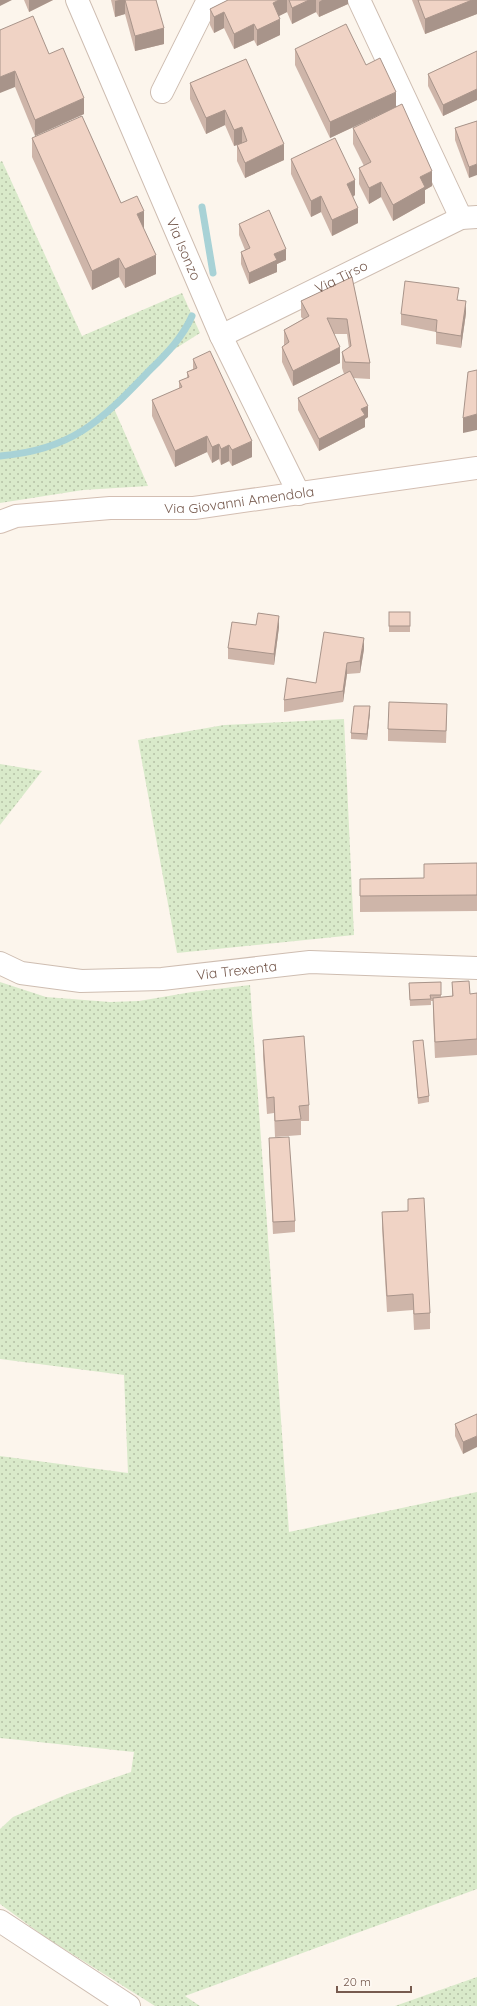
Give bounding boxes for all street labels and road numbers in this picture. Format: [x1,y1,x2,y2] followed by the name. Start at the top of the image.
[162,215,205,283] street label: Via Isonzo
[312,256,371,297] street label: Via Tirso
[164,482,315,517] street label: Via Giovanni Amendola
[195,957,278,984] street label: Via Trexenta

